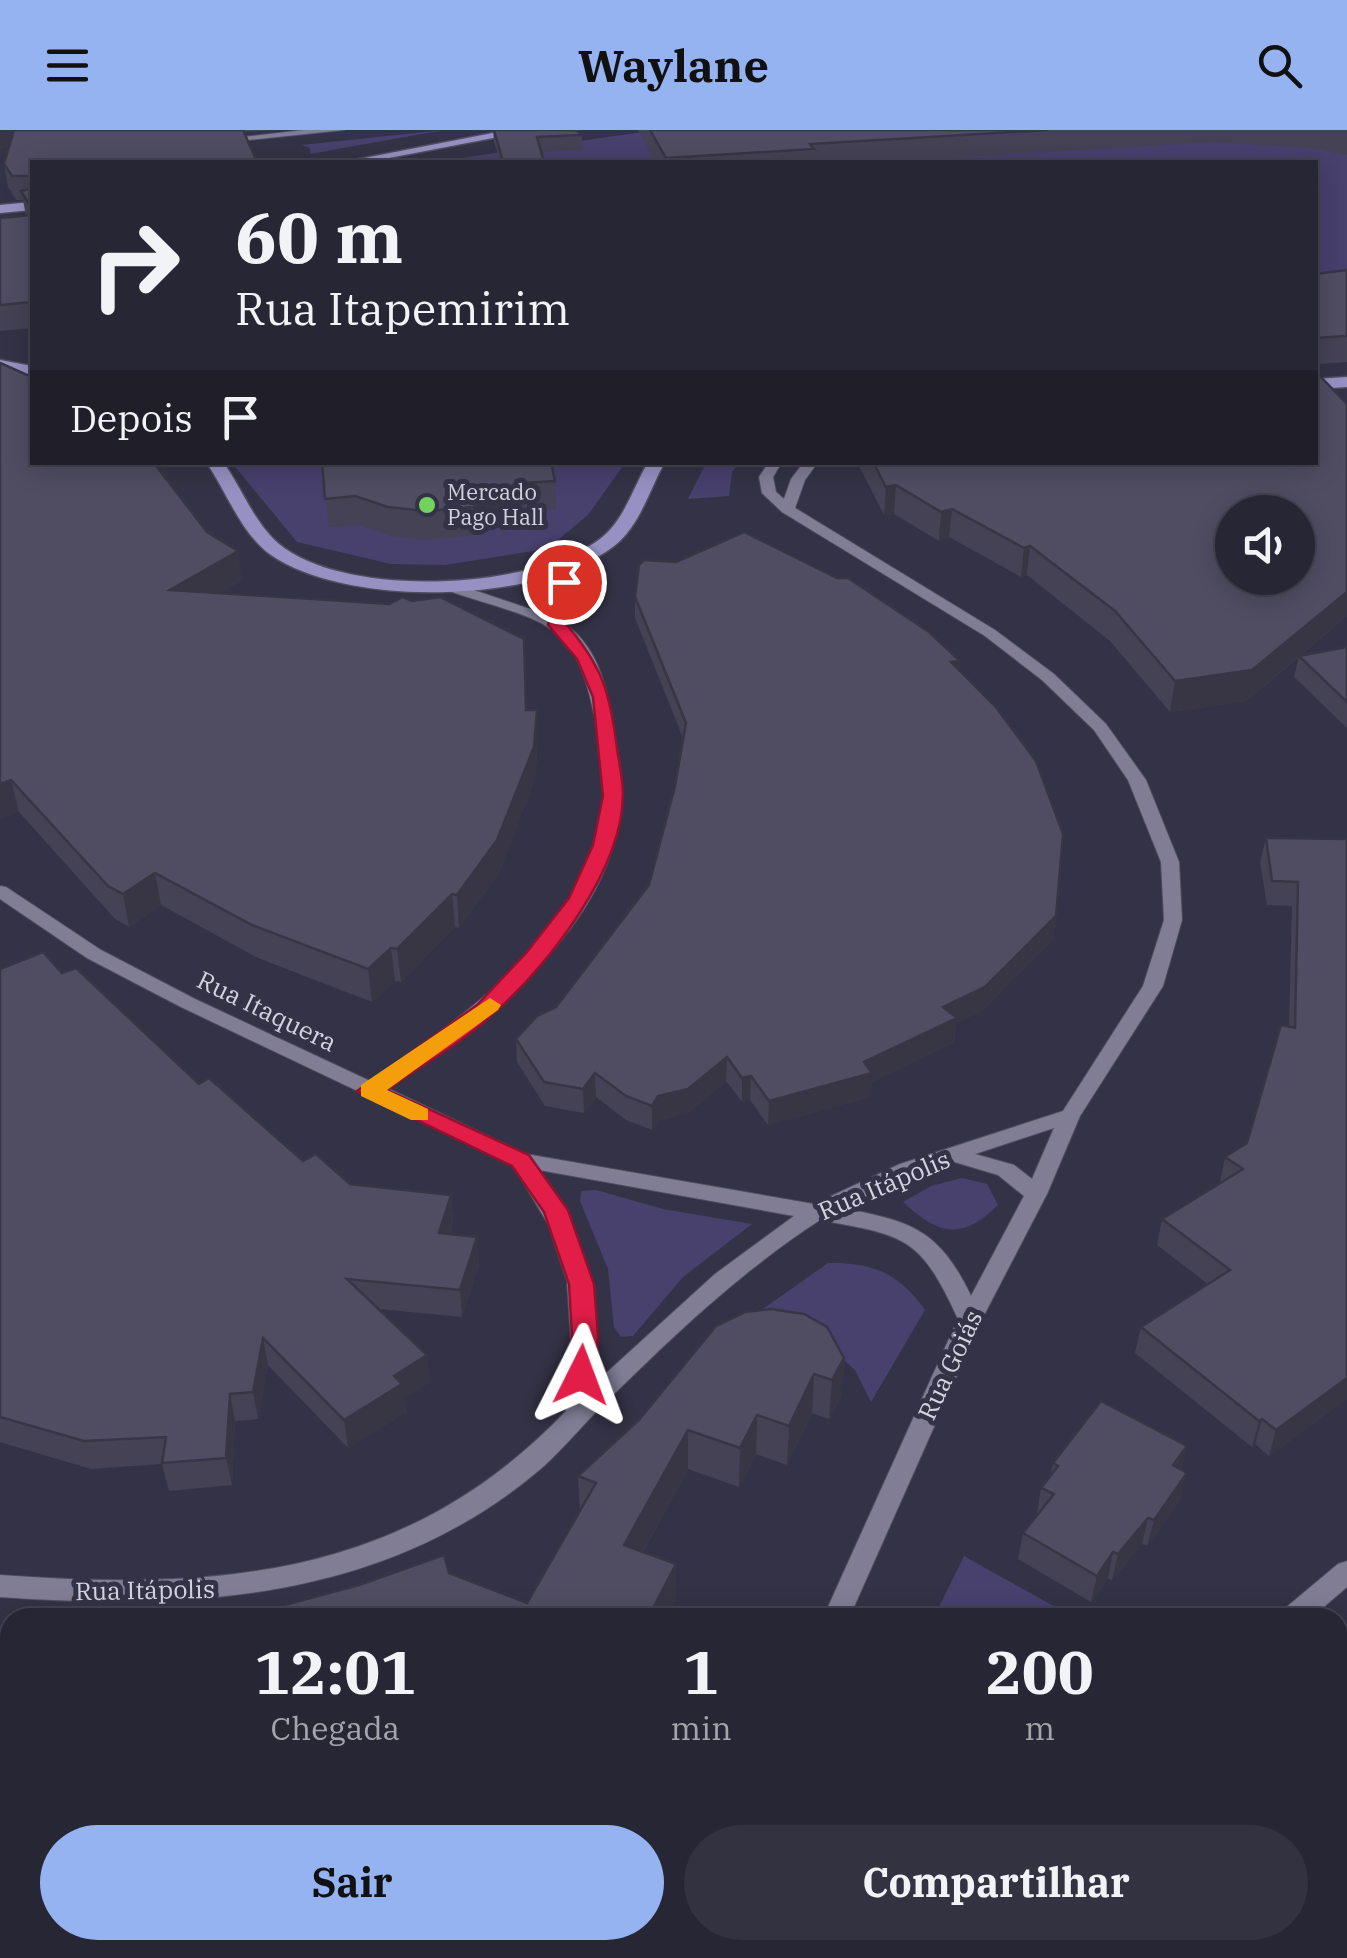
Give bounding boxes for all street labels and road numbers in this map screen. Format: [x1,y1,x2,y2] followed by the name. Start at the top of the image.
[192,963,342,1059] street label: Rua Itaquera
[813,1142,955,1227] street label: Rua Itápolis
[910,1305,989,1425] street label: Rua Goiás
[75,1572,215,1607] street label: Rua Itápolis

